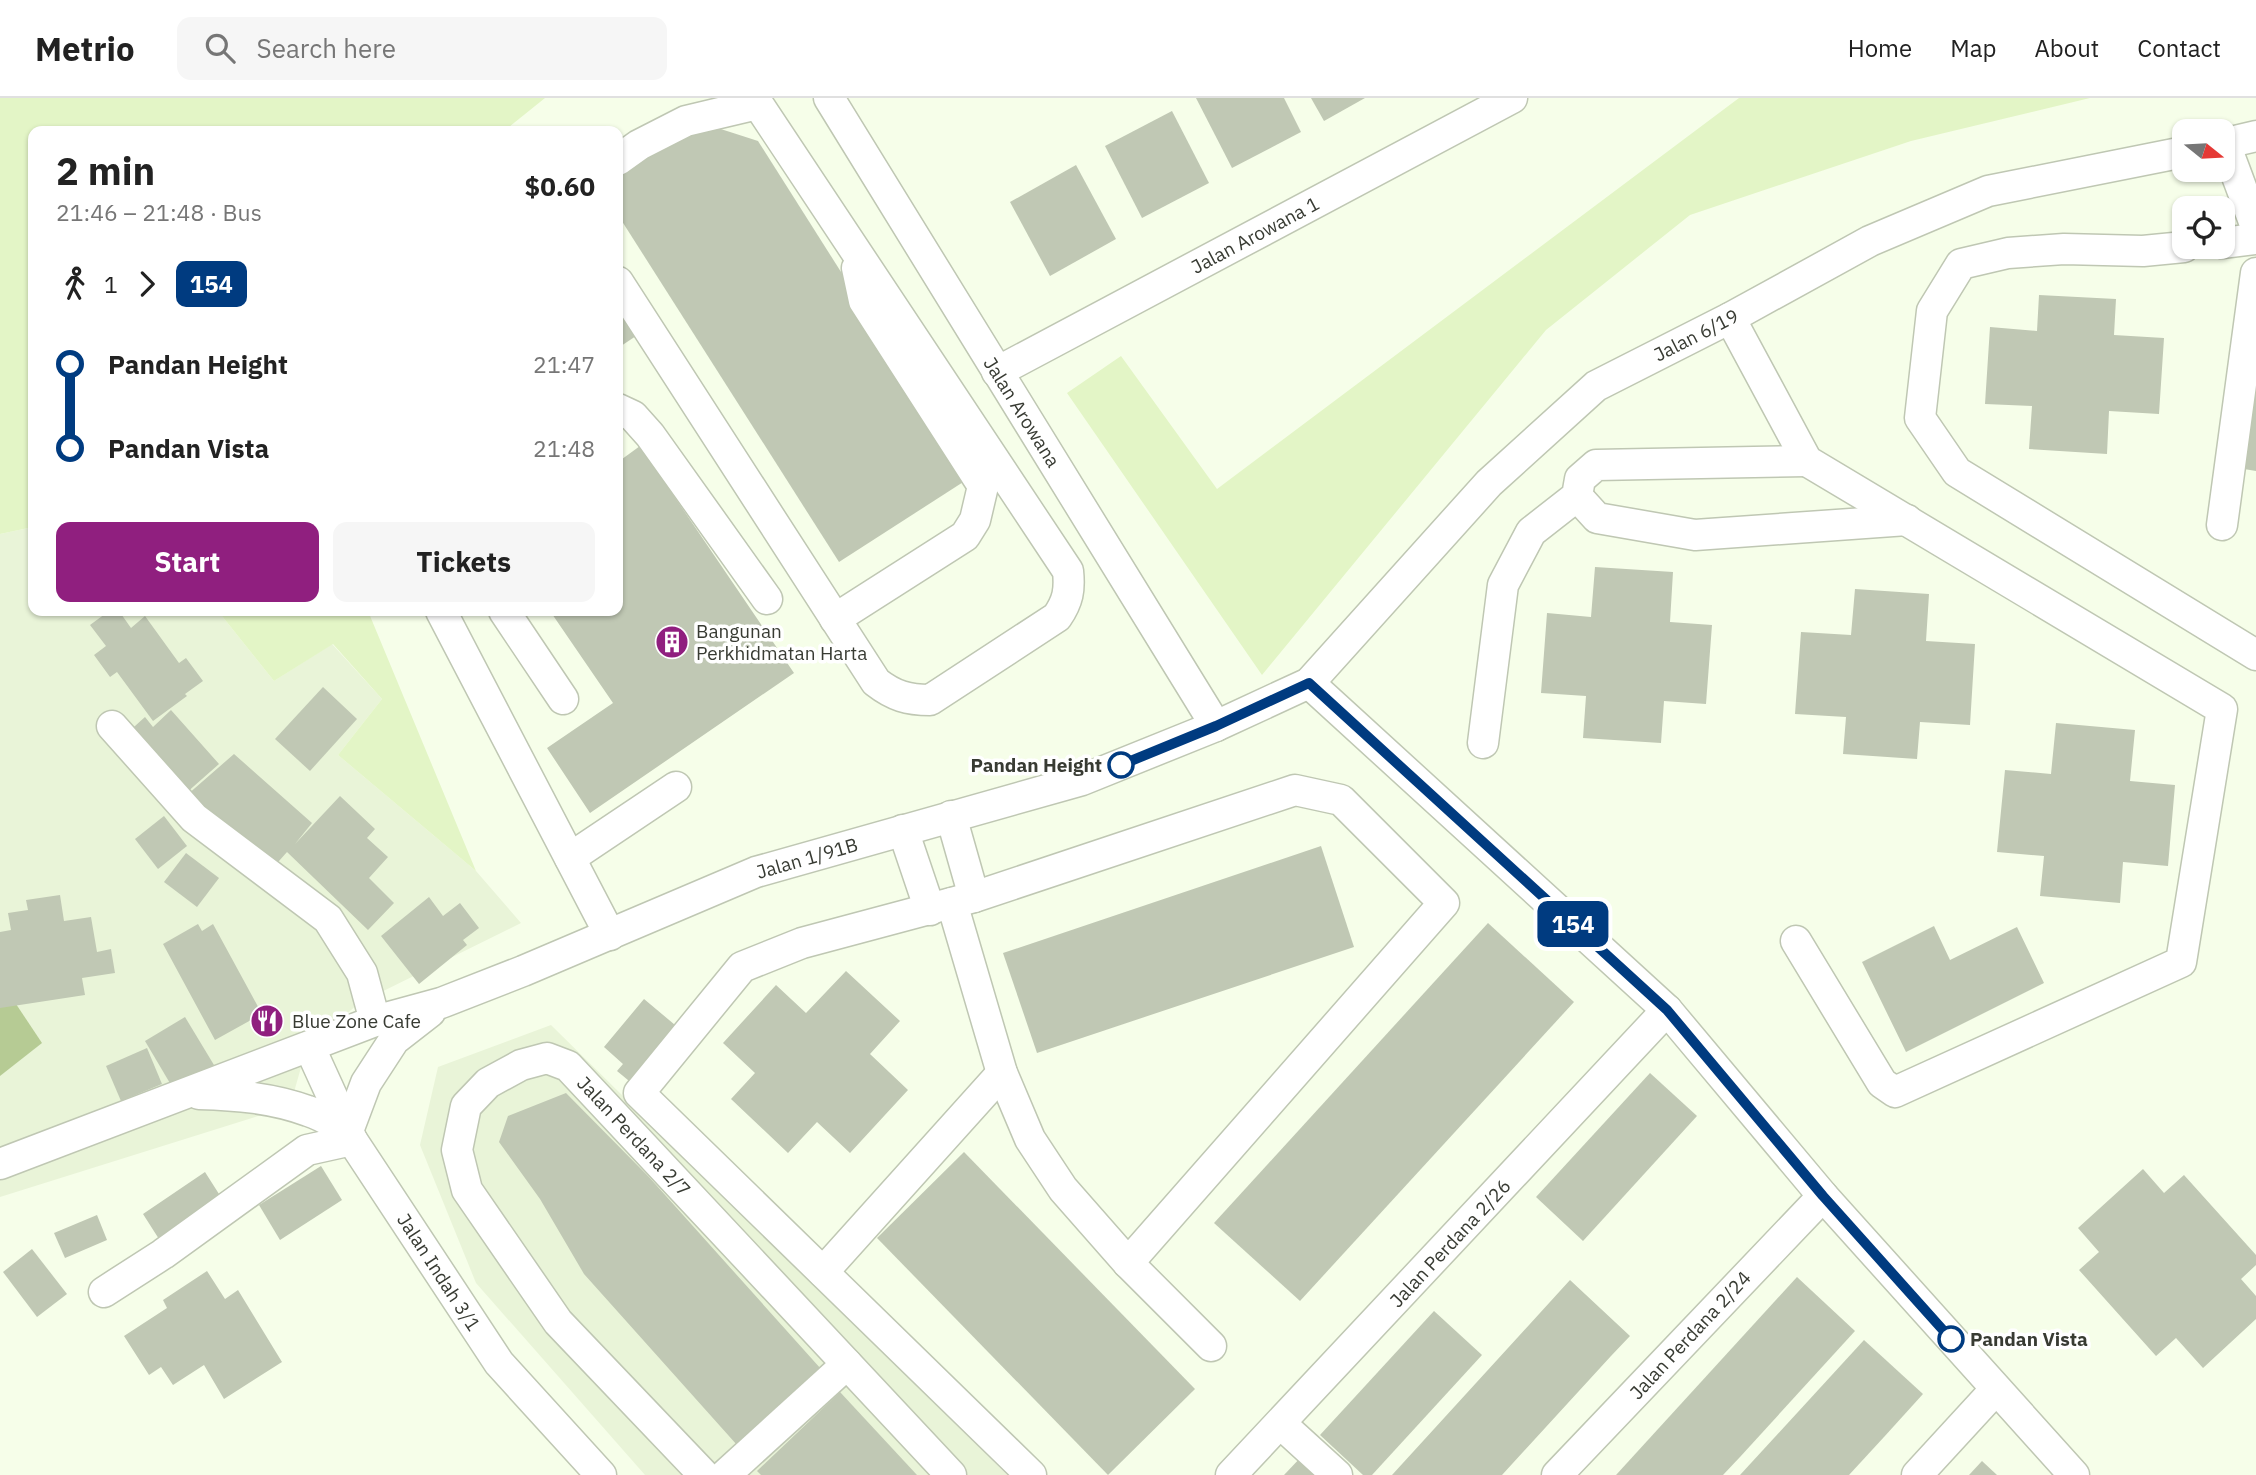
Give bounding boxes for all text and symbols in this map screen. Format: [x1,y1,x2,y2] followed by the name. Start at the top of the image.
[177,17,667,80] search box
[35,27,135,70] text: Metrio
[201,29,239,67] icon: search
[257,31,396,65] text: Search here
[1848,32,1912,64] text: Home
[1950,32,1996,64] text: Map
[2034,32,2099,64] text: About
[2137,32,2221,64] text: Contact
[2172,119,2235,182] north arrow
[2172,119,2235,259] map controls
[56,146,155,195] text: 2 min
[525,169,595,203] text: $0.60
[1187,191,1323,279] street label: Jalan Arowana 1
[2172,196,2235,259] button: locate
[56,197,262,227] text: 21:46 – 21:48 · Bus
[56,265,94,303] icon: walk
[128,265,166,303] icon: forward
[190,268,233,300] text: 154
[104,269,118,299] text: 1
[1650,303,1742,367] street label: Jalan 6/19
[108,347,288,381] text: Pandan Height
[533,349,595,379] text: 21:47
[979,352,1065,472] street label: Jalan Arowana
[108,431,269,465] text: Pandan Vista
[533,433,595,463] text: 21:48
[56,522,319,602] button: Start
[333,522,595,602] button: Tickets
[696,619,867,665] place label: Bangunan Perkhidmatan Harta
[653,623,691,661] building icon: Bangunan Perkhidmatan Harta
[1108,752,1134,778] marker: Pandan Height
[971,753,1102,777] place label: Pandan Height
[754,832,860,884] street label: Jalan 1/91B
[1533,901,1613,947] line badge: 154
[1551,908,1595,940] text: 154
[248,1002,286,1040] restaurant icon: Blue Zone Cafe
[292,1009,421,1033] place label: Blue Zone Cafe
[572,1071,696,1201] street label: Jalan Perdana 2/7
[1384,1174,1516,1312] street label: Jalan Perdana 2/26
[392,1209,486,1335] street label: Jalan Indah 3/1
[1624,1266,1756,1404] street label: Jalan Perdana 2/24
[1938,1326,1964,1352] marker: Pandan Vista
[1970,1327,2088,1351] place label: Pandan Vista

